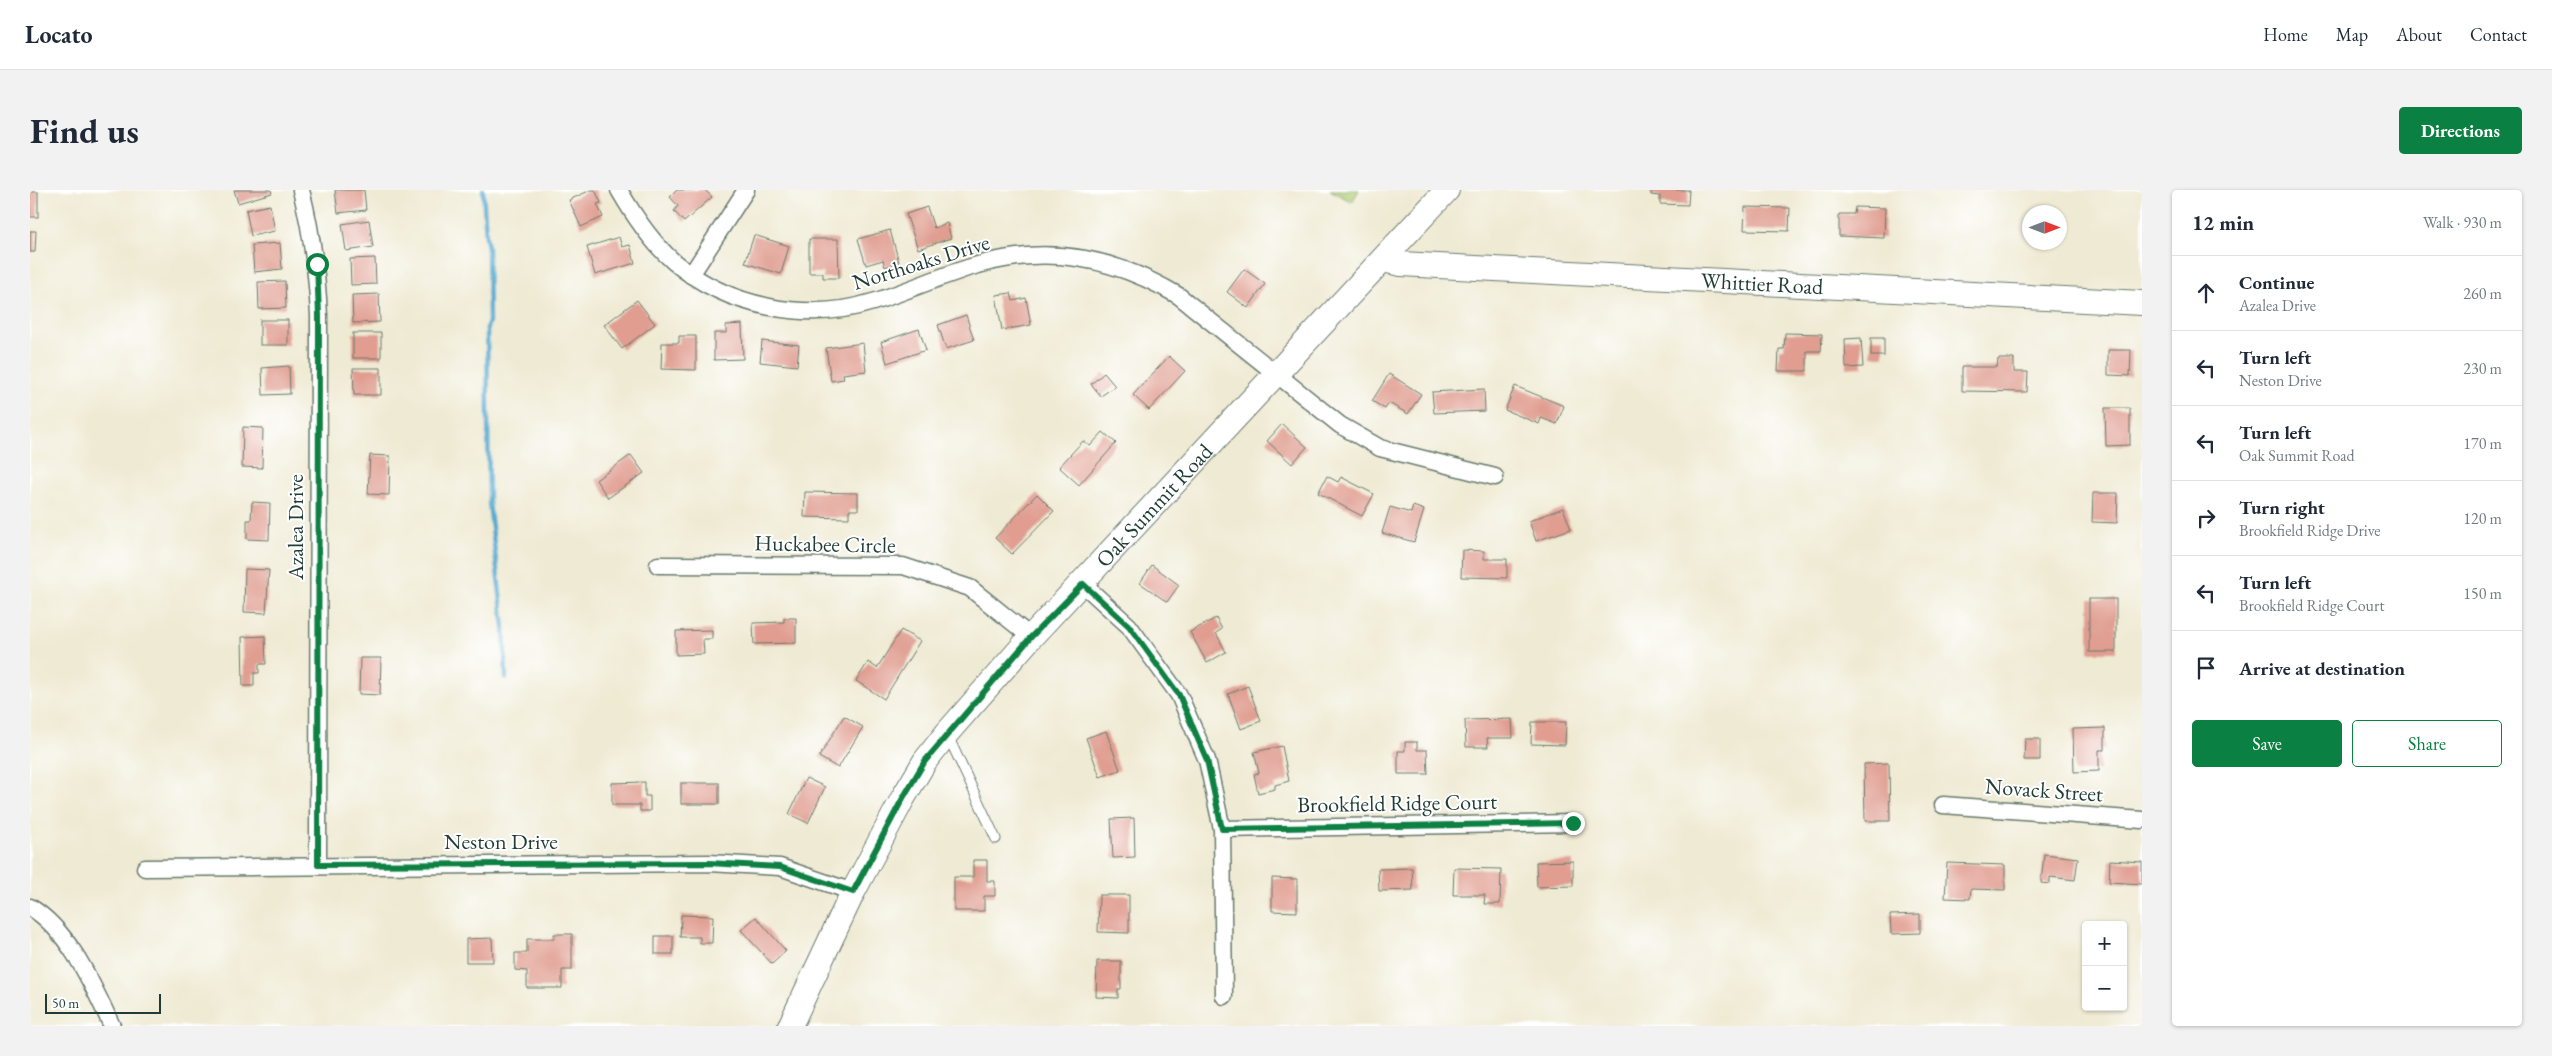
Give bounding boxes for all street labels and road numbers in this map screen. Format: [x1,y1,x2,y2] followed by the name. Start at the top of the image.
[849,227,994,297] street label: Northoaks Drive
[1700,265,1825,301] street label: Whittier Road
[1089,436,1219,573] street label: Oak Summit Road
[281,474,310,581] street label: Azalea Drive
[754,528,896,560] street label: Huckabee Circle
[1984,771,2104,809] street label: Novack Street
[1297,787,1497,819] street label: Brookfield Ridge Court
[444,827,558,856] street label: Neston Drive

